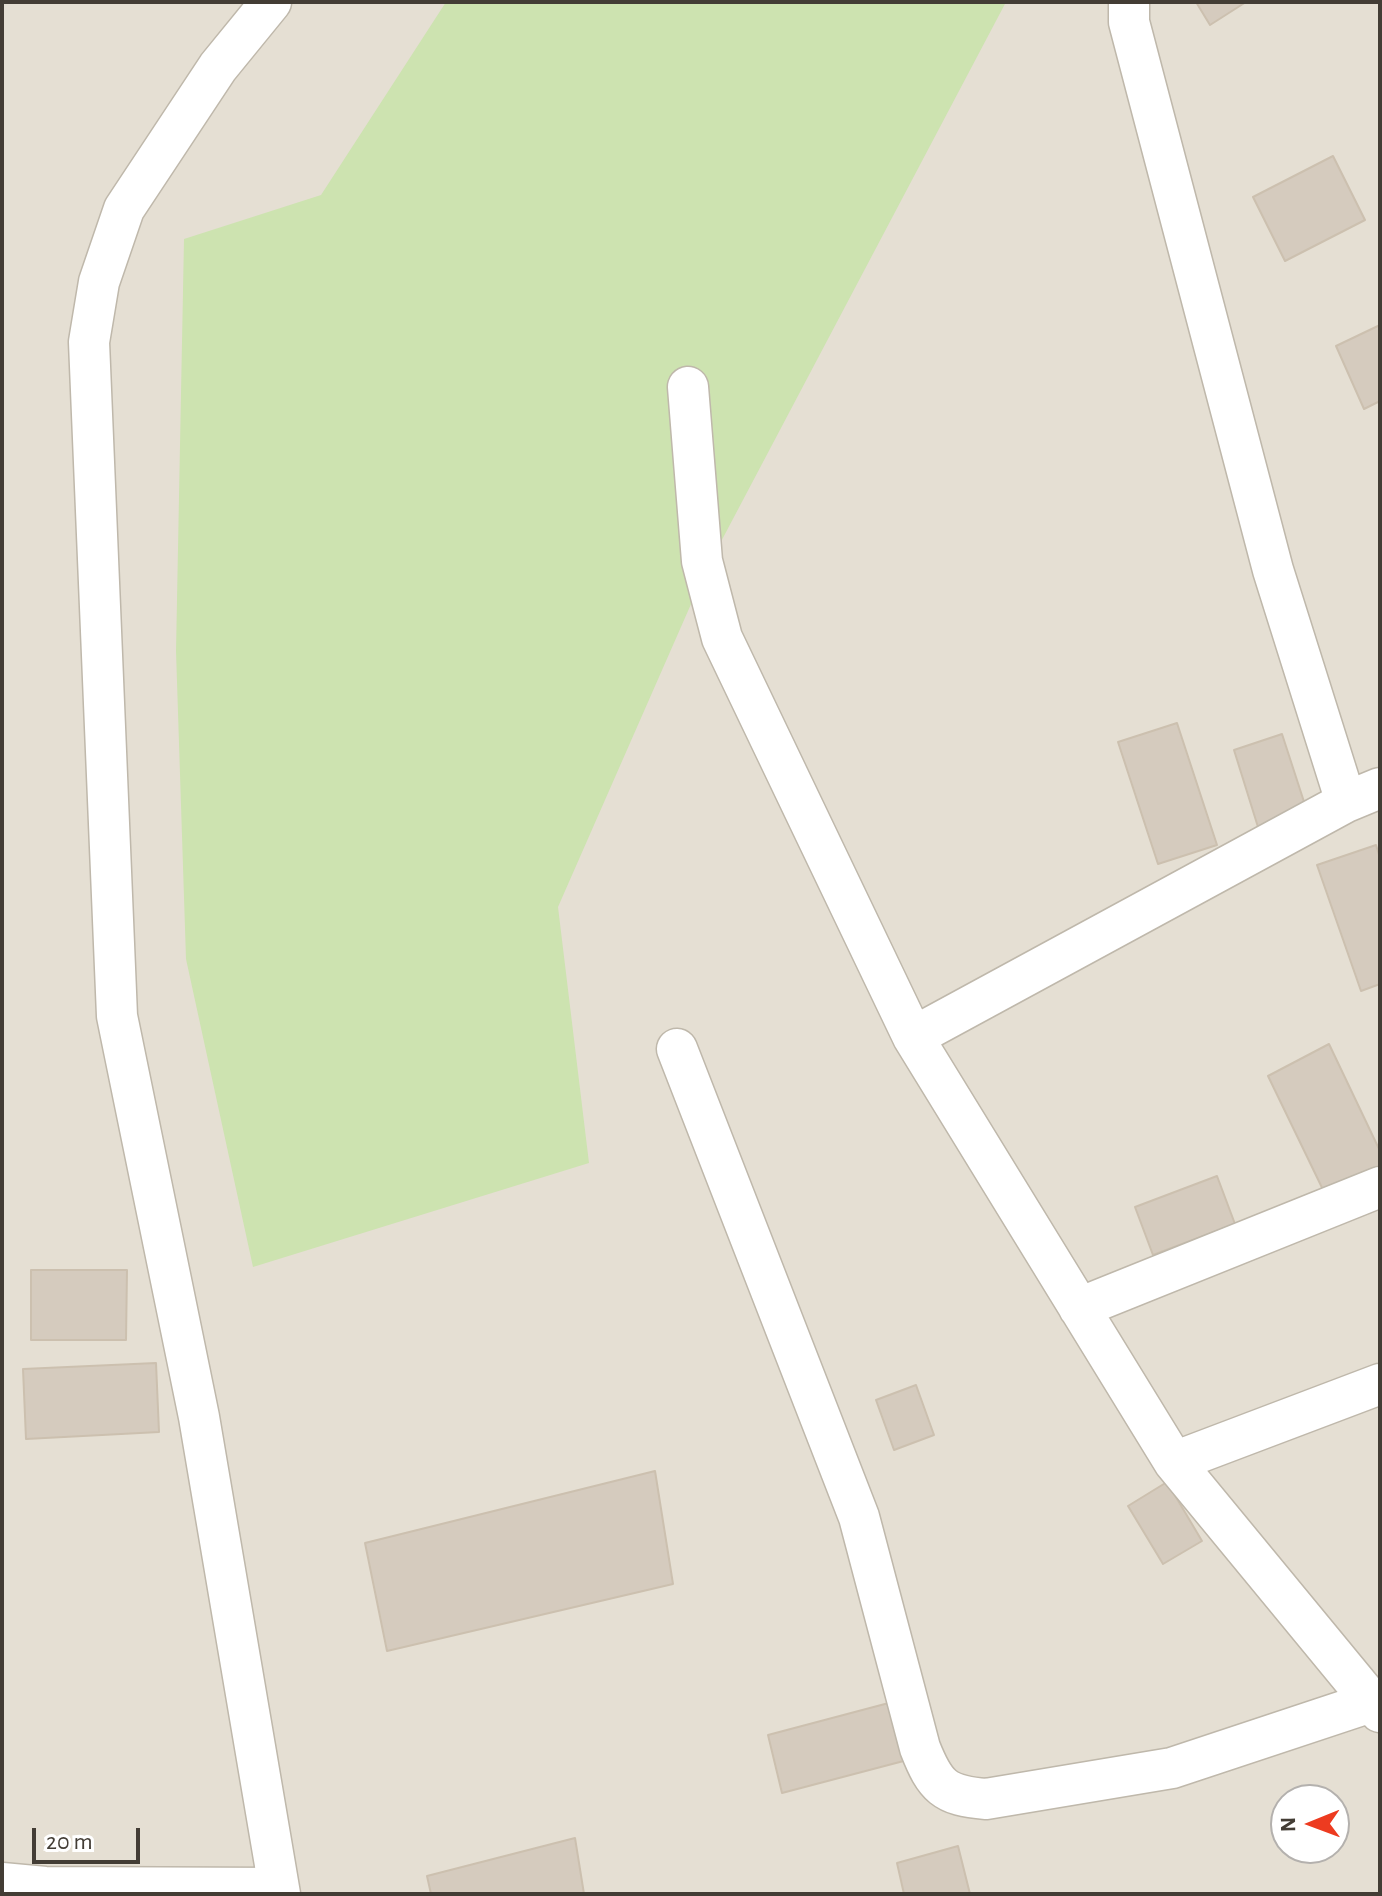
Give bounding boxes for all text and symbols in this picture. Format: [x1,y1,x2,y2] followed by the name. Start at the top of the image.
[1270,1784,1350,1864] north arrow
[36,1812,144,1862] scale bar
[1277,1817,1299,1832] text: N
[46,1830,93,1854] text: 20 m

